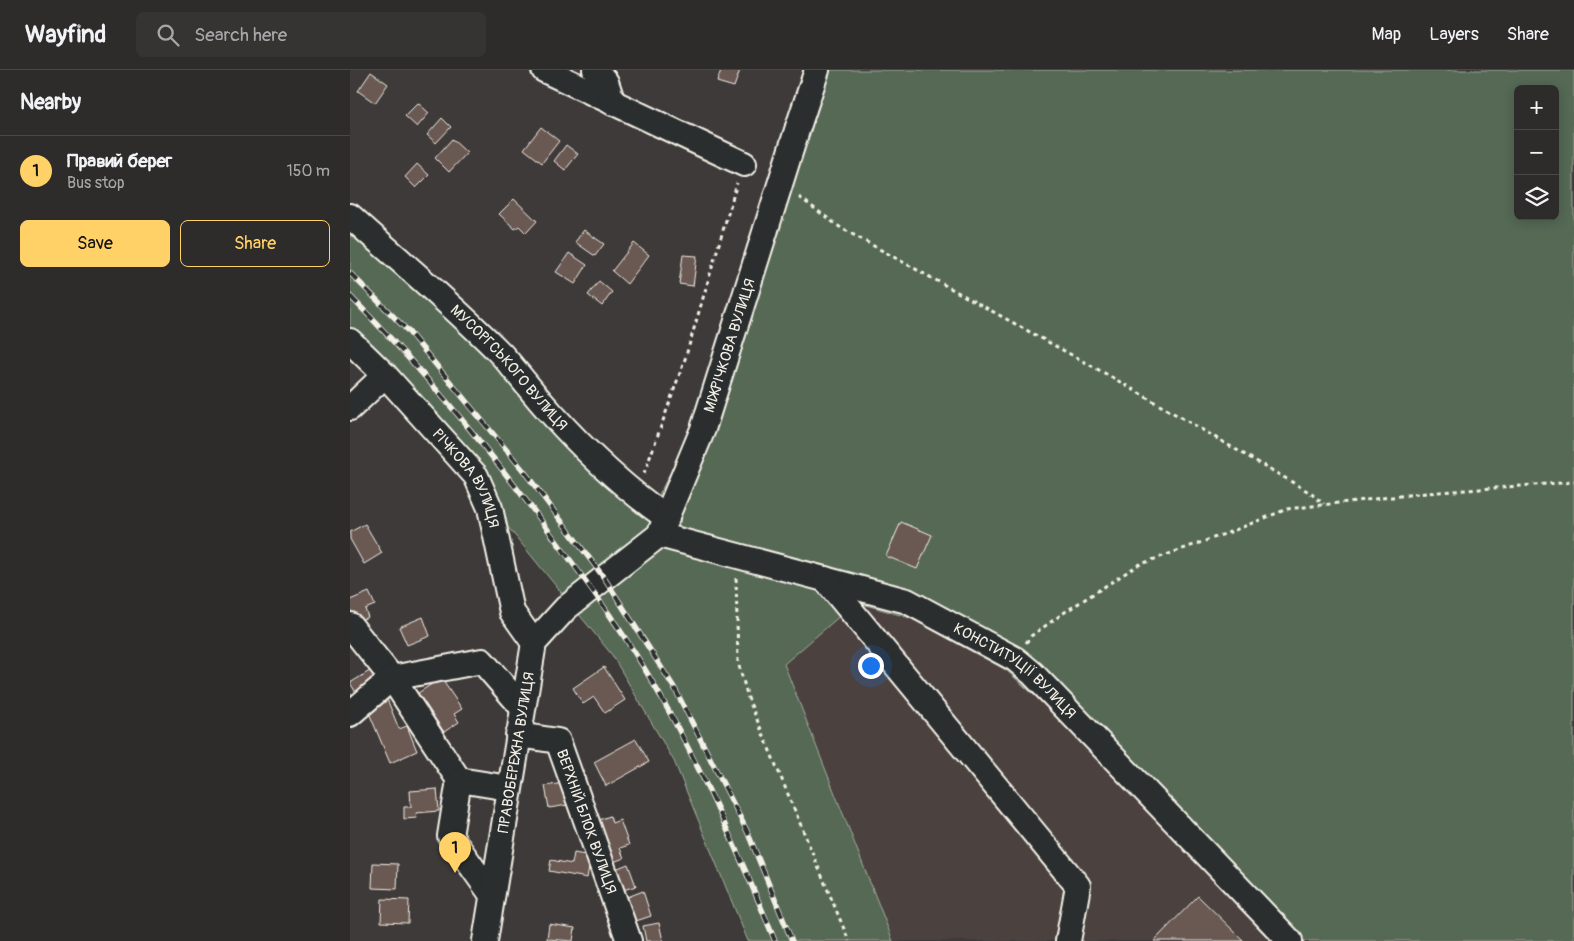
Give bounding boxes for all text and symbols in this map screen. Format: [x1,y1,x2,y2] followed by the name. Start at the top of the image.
[136,12,486,57] search box
[25,20,106,49] text: Wayfind
[154,21,182,49] icon: search
[194,23,287,47] text: Search here
[1372,23,1401,46] text: Map
[1429,23,1479,46] text: Layers
[1507,23,1549,46] text: Share
[1514,85,1559,220] map controls
[1514,85,1559,130] button: +
[20,89,81,116] text: Nearby
[1514,130,1559,175] button: −
[67,149,172,173] text: Правий берег
[33,161,39,181] text: 1
[286,161,330,181] text: 150 m
[67,173,125,193] text: Bus stop
[1514,175,1559,220] button: layers
[20,220,170,267] button: Save
[180,220,330,267] button: Share
[699,276,759,415] street label: МІЖРІЧКОВА ВУЛИЦЯ
[446,301,572,434] street label: МУСОРГСЬКОГО ВУЛИЦЯ
[429,425,503,530] street label: РІЧКОВА ВУЛИЦЯ
[950,618,1080,723] street label: КОНСТИТУЦІЇ ВУЛИЦЯ
[858,653,884,679] your location
[493,671,539,834] street label: ПРАВОБЕРЕЖНА ВУЛИЦЯ
[552,747,621,897] street label: ВЕРХНІЙ БЛОК ВУЛИЦЯ
[439,832,471,873] pin: 1

